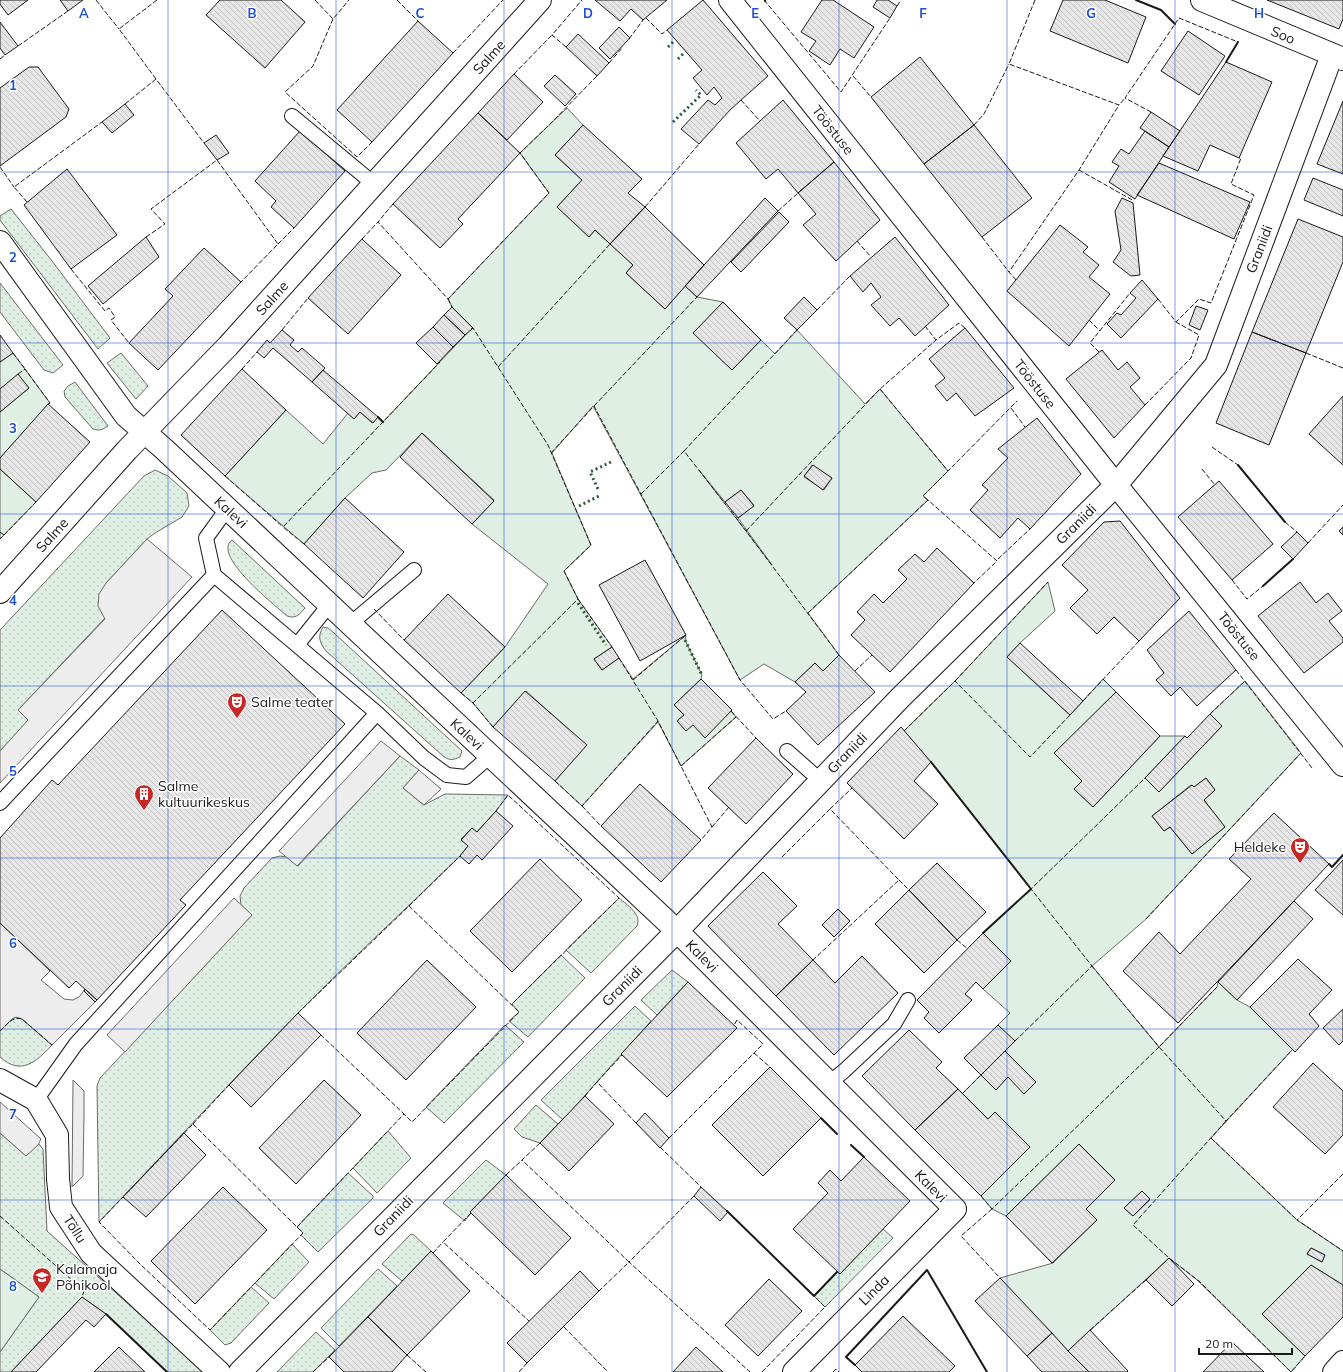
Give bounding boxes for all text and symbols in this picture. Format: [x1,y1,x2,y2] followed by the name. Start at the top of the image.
[79,5,89,21] text: A
[248,5,257,21] text: B
[416,5,425,21] text: C
[583,5,593,21] text: D
[751,5,759,21] text: E
[919,5,927,21] text: F
[1086,5,1096,21] text: G
[1254,5,1264,21] text: H
[1268,22,1298,48] street label: Soo
[469,36,509,78] street label: Salme
[9,77,17,93] text: 1
[808,102,858,158] street label: Tööstuse
[1242,222,1276,276] street label: Graniidi
[9,249,17,265] text: 2
[252,277,292,319] street label: Salme
[1010,356,1060,412] street label: Tööstuse
[9,420,17,436] text: 3
[211,492,251,532] street label: Kalevi
[1052,500,1100,548] street label: Graniidi
[32,514,72,556] street label: Salme
[9,592,17,608] text: 4
[1214,608,1264,664] street label: Tööstuse
[226,691,248,719] theatre icon: Salme teater
[251,693,334,711] place label: Salme teater
[447,714,487,754] street label: Kalevi
[823,729,871,777] street label: Graniidi
[9,763,17,779] text: 5
[158,777,250,811] place label: Salme kultuurikeskus
[133,783,155,811] building icon: Salme kultuurikeskus
[1289,836,1311,864] theatre icon: Heldeke
[1234,838,1286,856] place label: Heldeke
[9,935,17,951] text: 6
[682,936,722,976] street label: Kalevi
[598,962,646,1010] street label: Graniidi
[9,1106,17,1122] text: 7
[911,1166,951,1206] street label: Kalevi
[369,1192,417,1240] street label: Graniidi
[59,1211,91,1247] street label: Tõllu
[56,1260,117,1294] place label: Kalamaja Põhikool
[31,1266,53,1294] school or university icon: Kalamaja Põhikool
[855,1271,893,1309] street label: Linda
[9,1278,17,1294] text: 8
[1199,1330,1292,1356] scale bar
[1205,1336,1233,1351] text: 20 m

